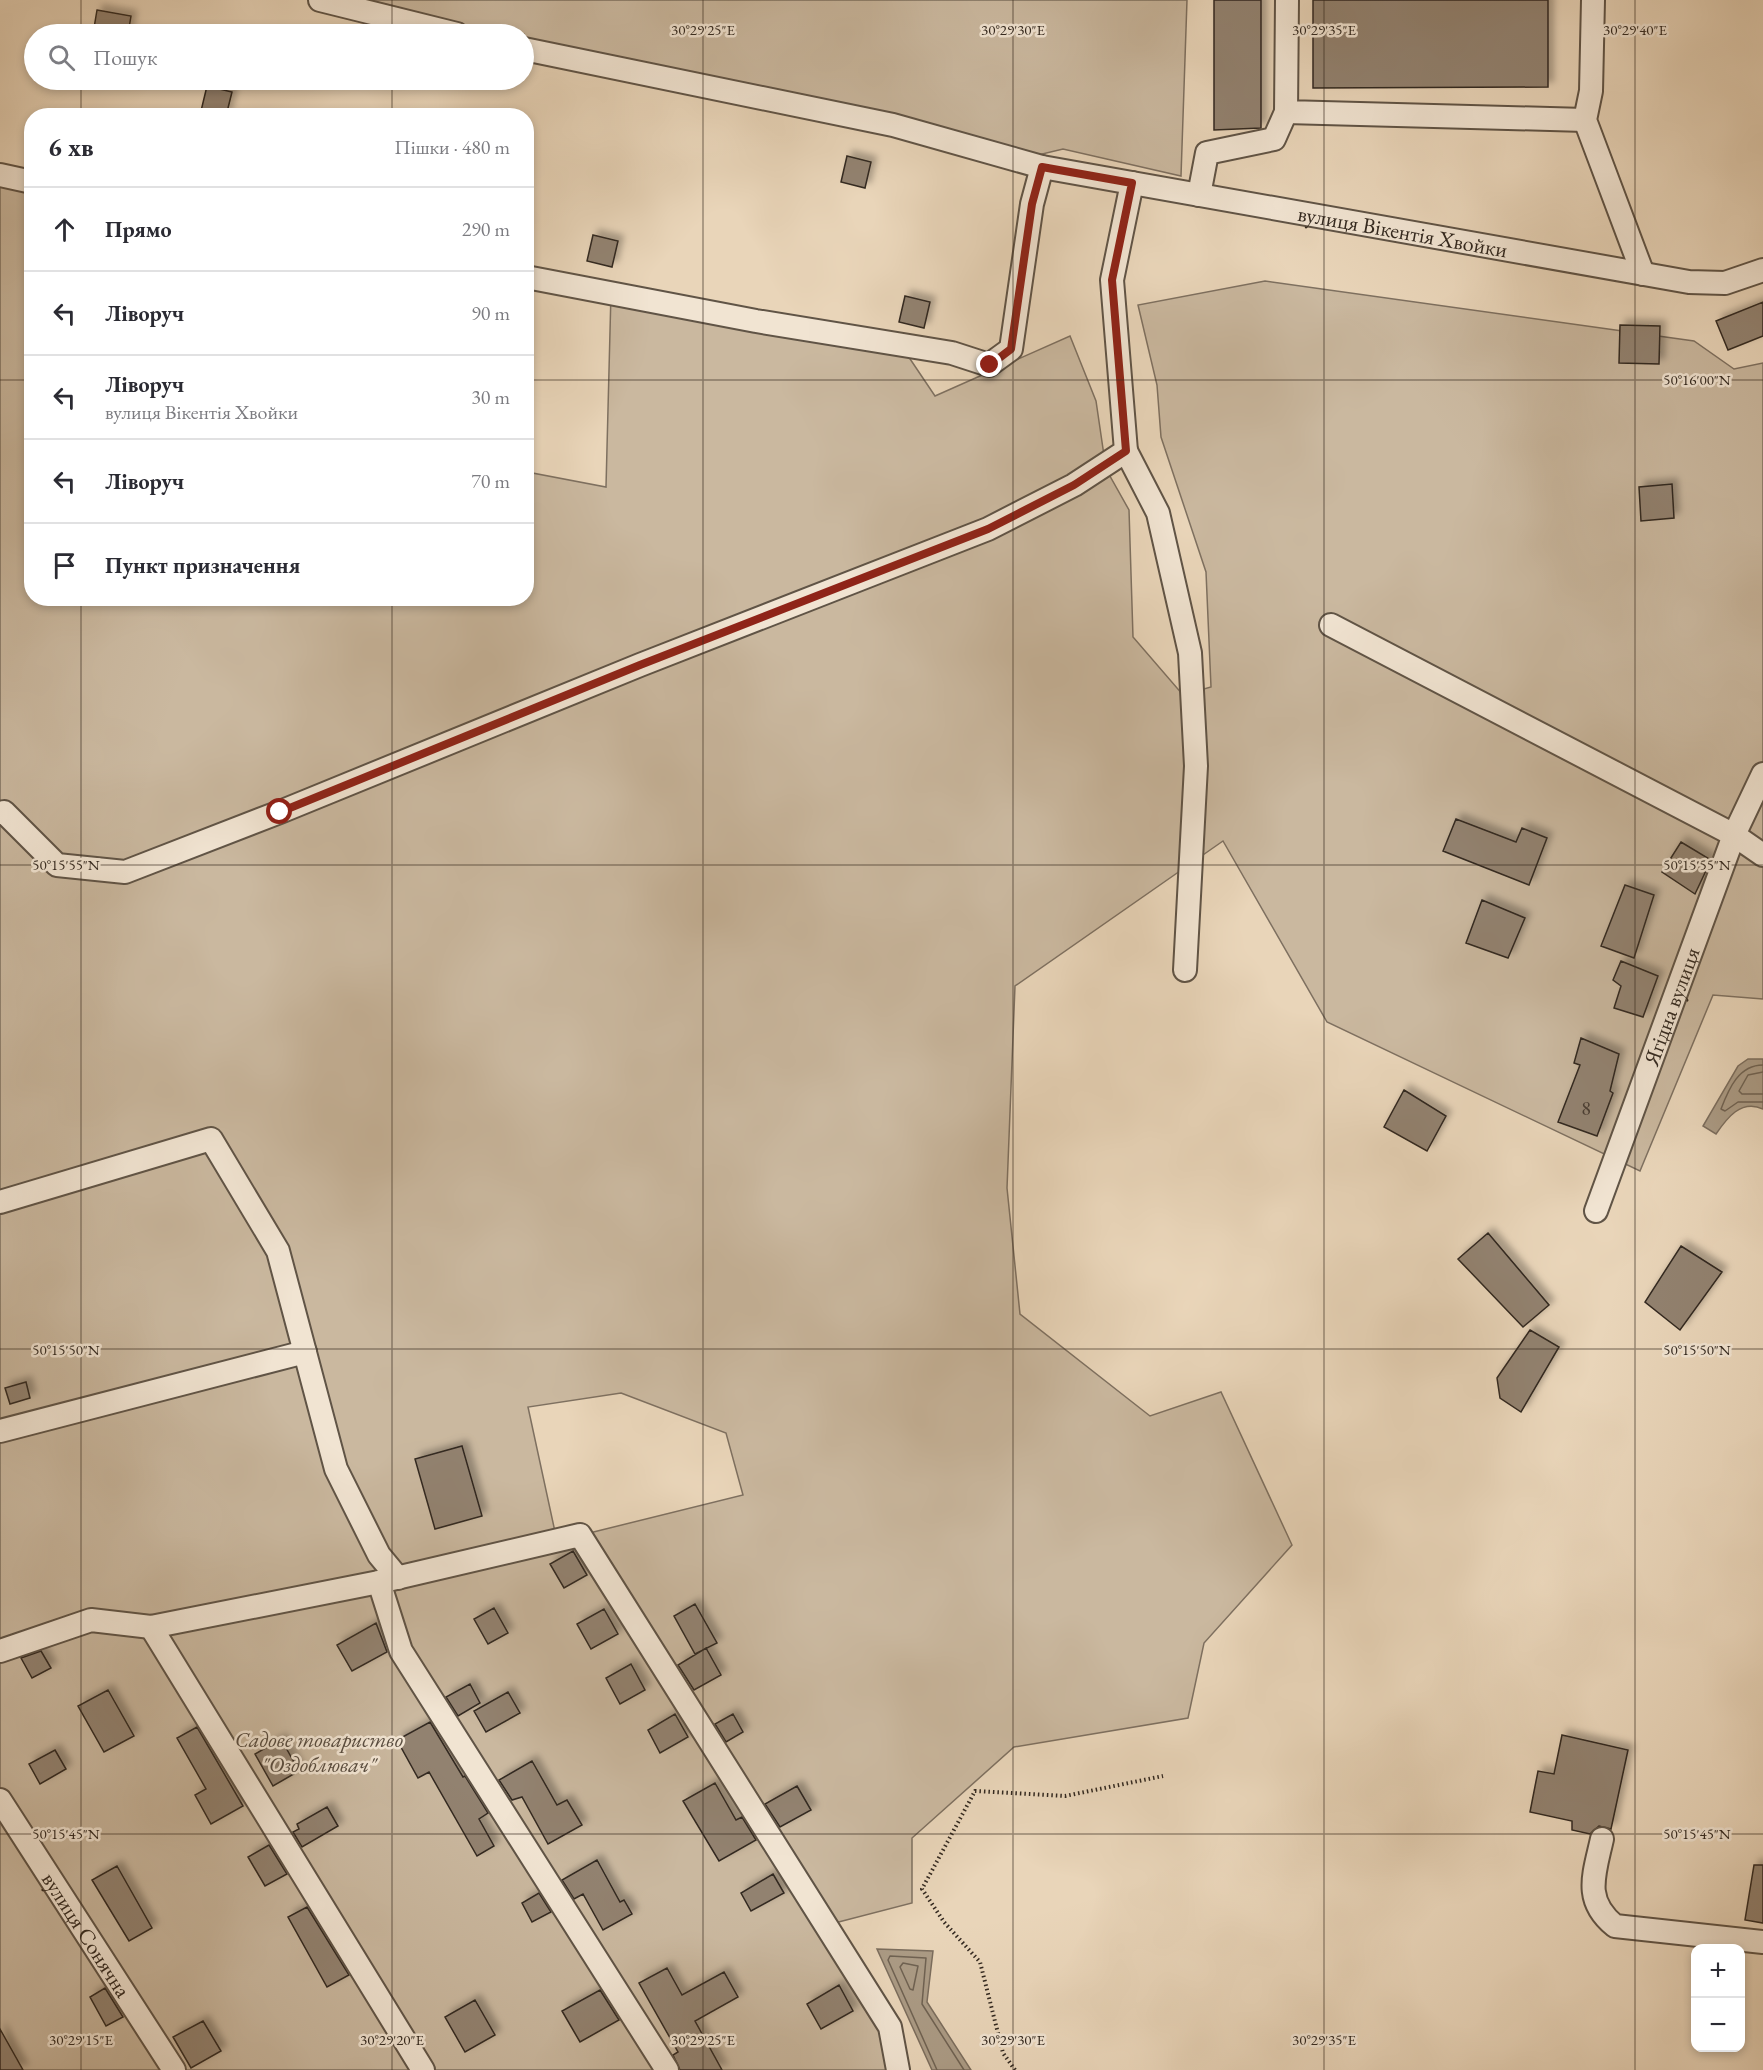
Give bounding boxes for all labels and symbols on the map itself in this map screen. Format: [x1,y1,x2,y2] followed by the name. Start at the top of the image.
[671,20,736,39] text: 30°29'25"E
[981,20,1046,39] text: 30°29'30"E
[1292,20,1357,39] text: 30°29'35"E
[1603,20,1668,39] text: 30°29'40"E
[1296,199,1510,265] street label: вулиця Вікентія Хвойки
[976,351,1002,377] route end
[1663,370,1731,389] text: 50°16'00"N
[266,798,292,824] route start
[32,855,100,874] text: 50°15'55"N
[1663,855,1731,874] text: 50°15'55"N
[1636,943,1707,1071] street label: Ягідна вулиця
[1581,1095,1591,1121] house number: 8
[32,1340,100,1359] text: 50°15'50"N
[1663,1340,1731,1359] text: 50°15'50"N
[235,1725,403,1779] park label: Садове товариство "Оздоблювач"
[32,1824,100,1843] text: 50°15'45"N
[1663,1824,1731,1843] text: 50°15'45"N
[35,1866,138,2003] street label: вулиця Сонячна
[49,2030,114,2049] text: 30°29'15"E
[360,2030,425,2049] text: 30°29'20"E
[671,2030,736,2049] text: 30°29'25"E
[981,2030,1046,2049] text: 30°29'30"E
[1292,2030,1357,2049] text: 30°29'35"E

